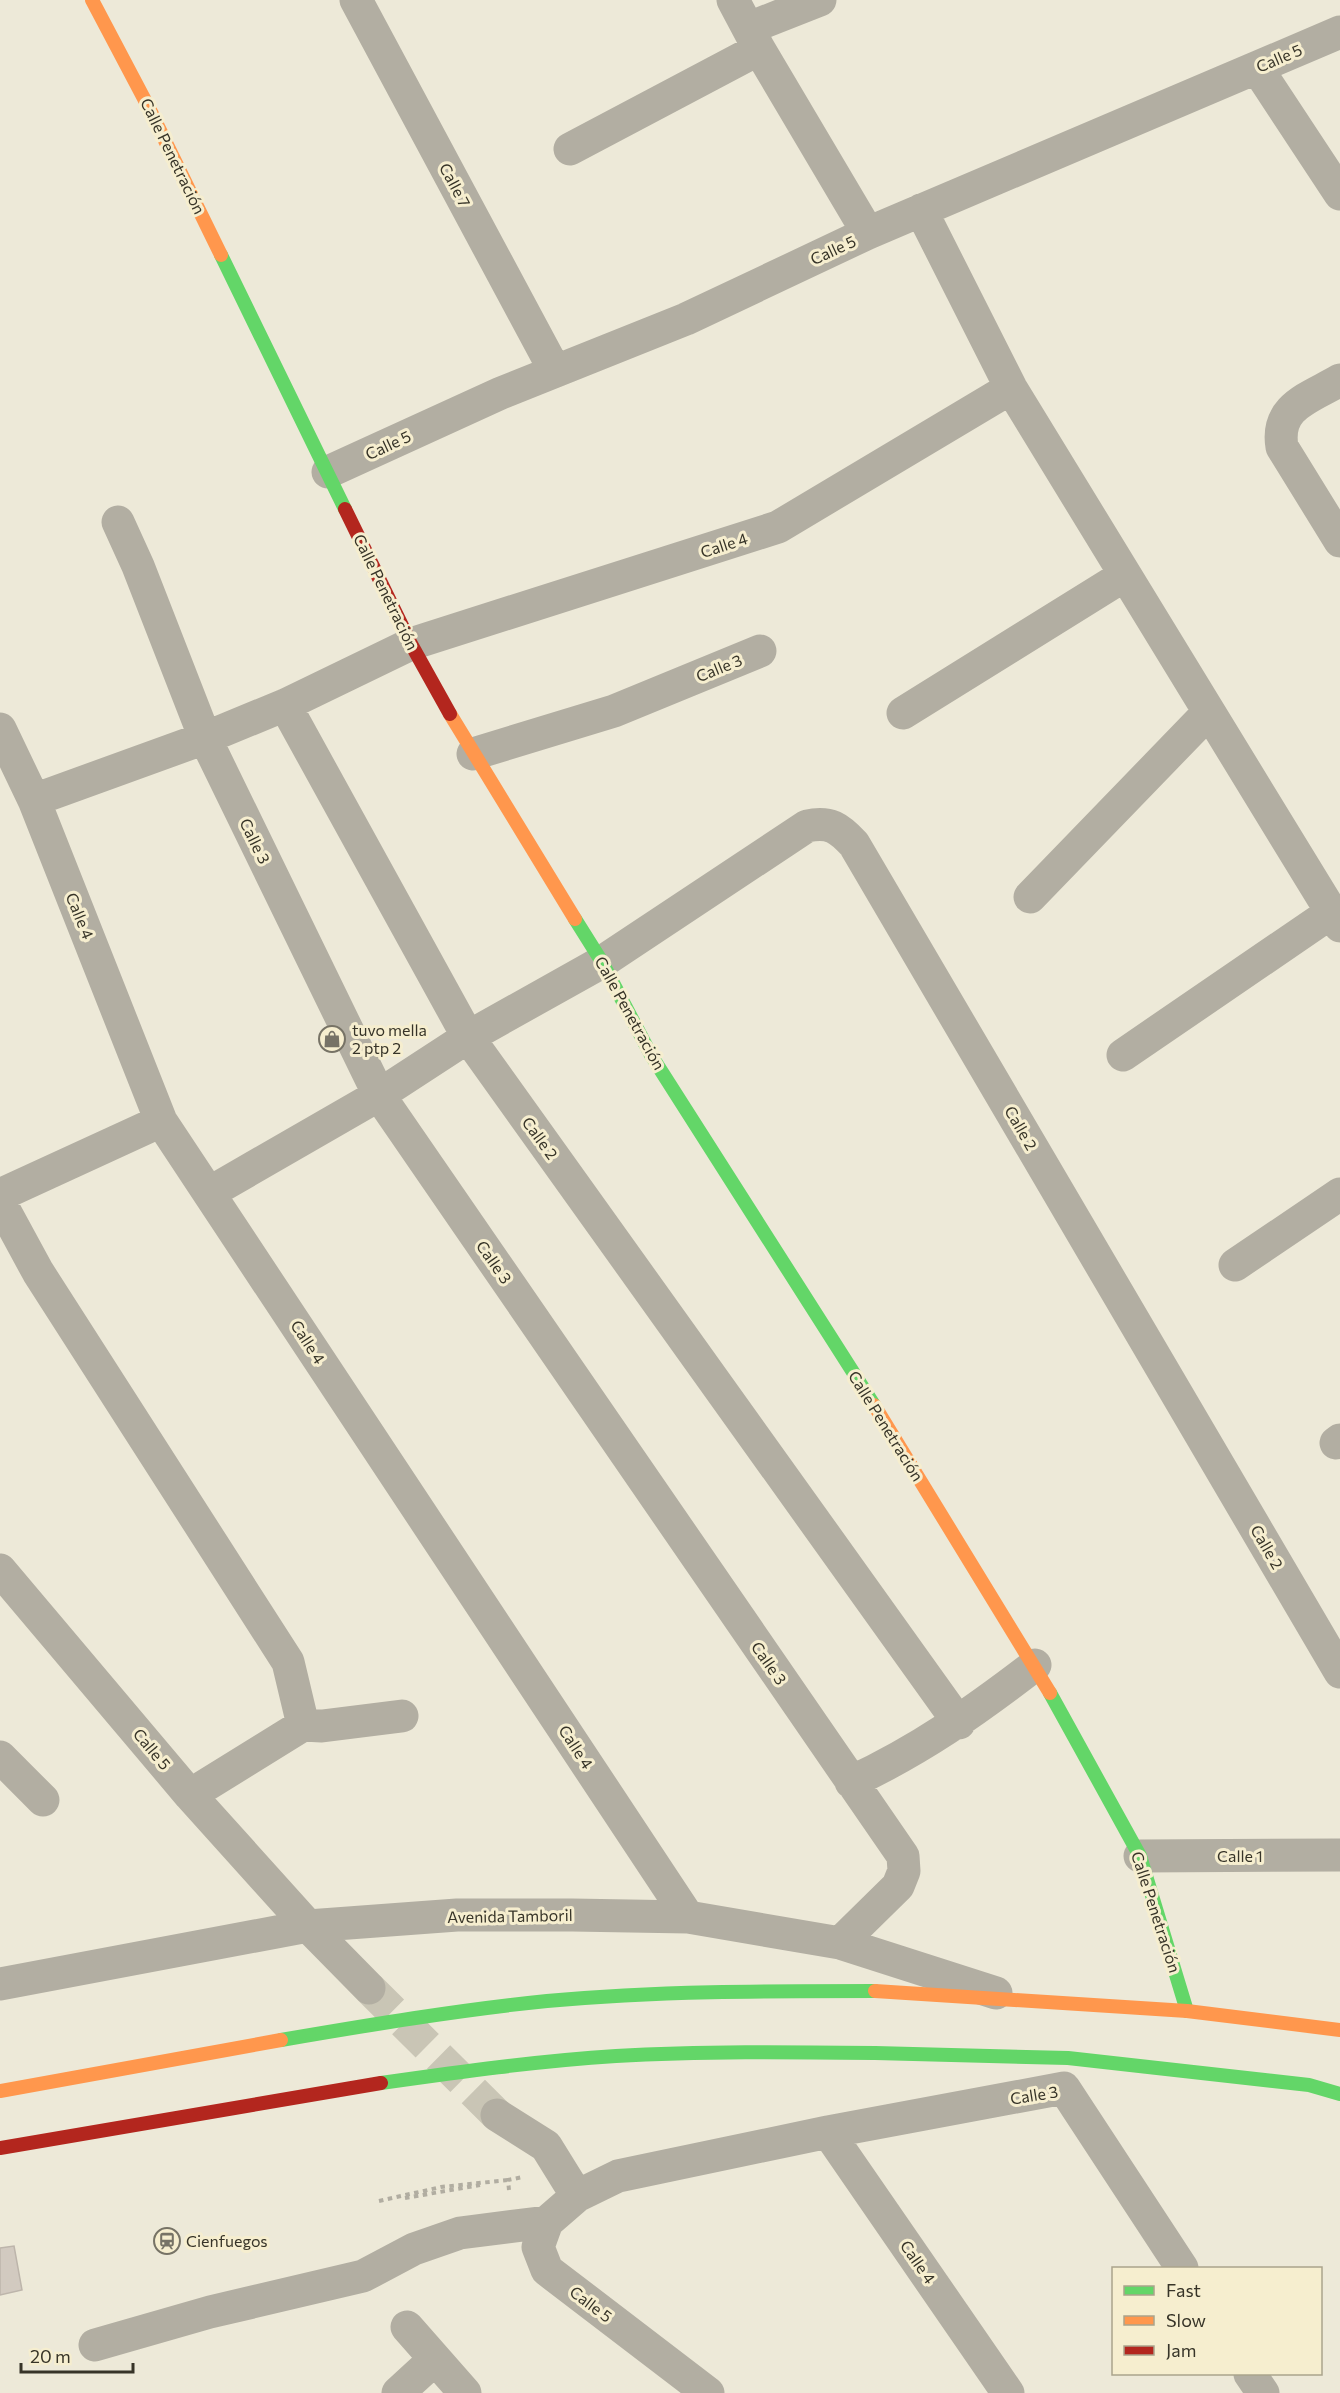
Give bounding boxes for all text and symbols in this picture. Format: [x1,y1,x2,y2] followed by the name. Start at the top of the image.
[1253,39,1305,76] street label: Calle 5
[137,95,210,217] street label: Calle Penetración
[436,159,475,210] street label: Calle 7
[807,231,859,268] street label: Calle 5
[362,426,414,463] street label: Calle 5
[698,528,750,561] street label: Calle 4
[350,531,423,653] street label: Calle Penetración
[693,650,745,685] street label: Calle 3
[236,815,275,867] street label: Calle 3
[63,890,99,942] street label: Calle 4
[591,953,669,1073] street label: Calle Penetración
[352,1020,427,1057] place label: tuvo mella 2 ptp 2
[317,1024,347,1054] shop icon: tuvo mella 2 ptp 2
[1001,1102,1042,1153] street label: Calle 2
[519,1113,562,1163] street label: Calle 2
[473,1237,516,1287] street label: Calle 3
[287,1316,330,1368] street label: Calle 4
[845,1367,928,1484] street label: Calle Penetración
[1247,1521,1288,1572] street label: Calle 2
[748,1638,791,1688] street label: Calle 3
[555,1721,598,1773] street label: Calle 4
[130,1724,175,1773] street label: Calle 5
[1217,1846,1263,1865] street label: Calle 1
[1128,1849,1185,1975] street label: Calle Penetración
[447,1905,573,1926] street label: Avenida Tamboril
[1009,2081,1059,2108] street label: Calle 3
[152,2226,182,2256] station icon: Cienfuegos
[186,2231,268,2250] place label: Cienfuegos
[897,2236,940,2287] street label: Calle 4
[1112,2267,1322,2375] legend
[1166,2279,1201,2301] text: Fast
[566,2282,616,2326] street label: Calle 5
[1166,2309,1206,2331] text: Slow
[21,2336,134,2374] scale bar
[1166,2339,1196,2361] text: Jam
[30,2345,71,2367] text: 20 m

